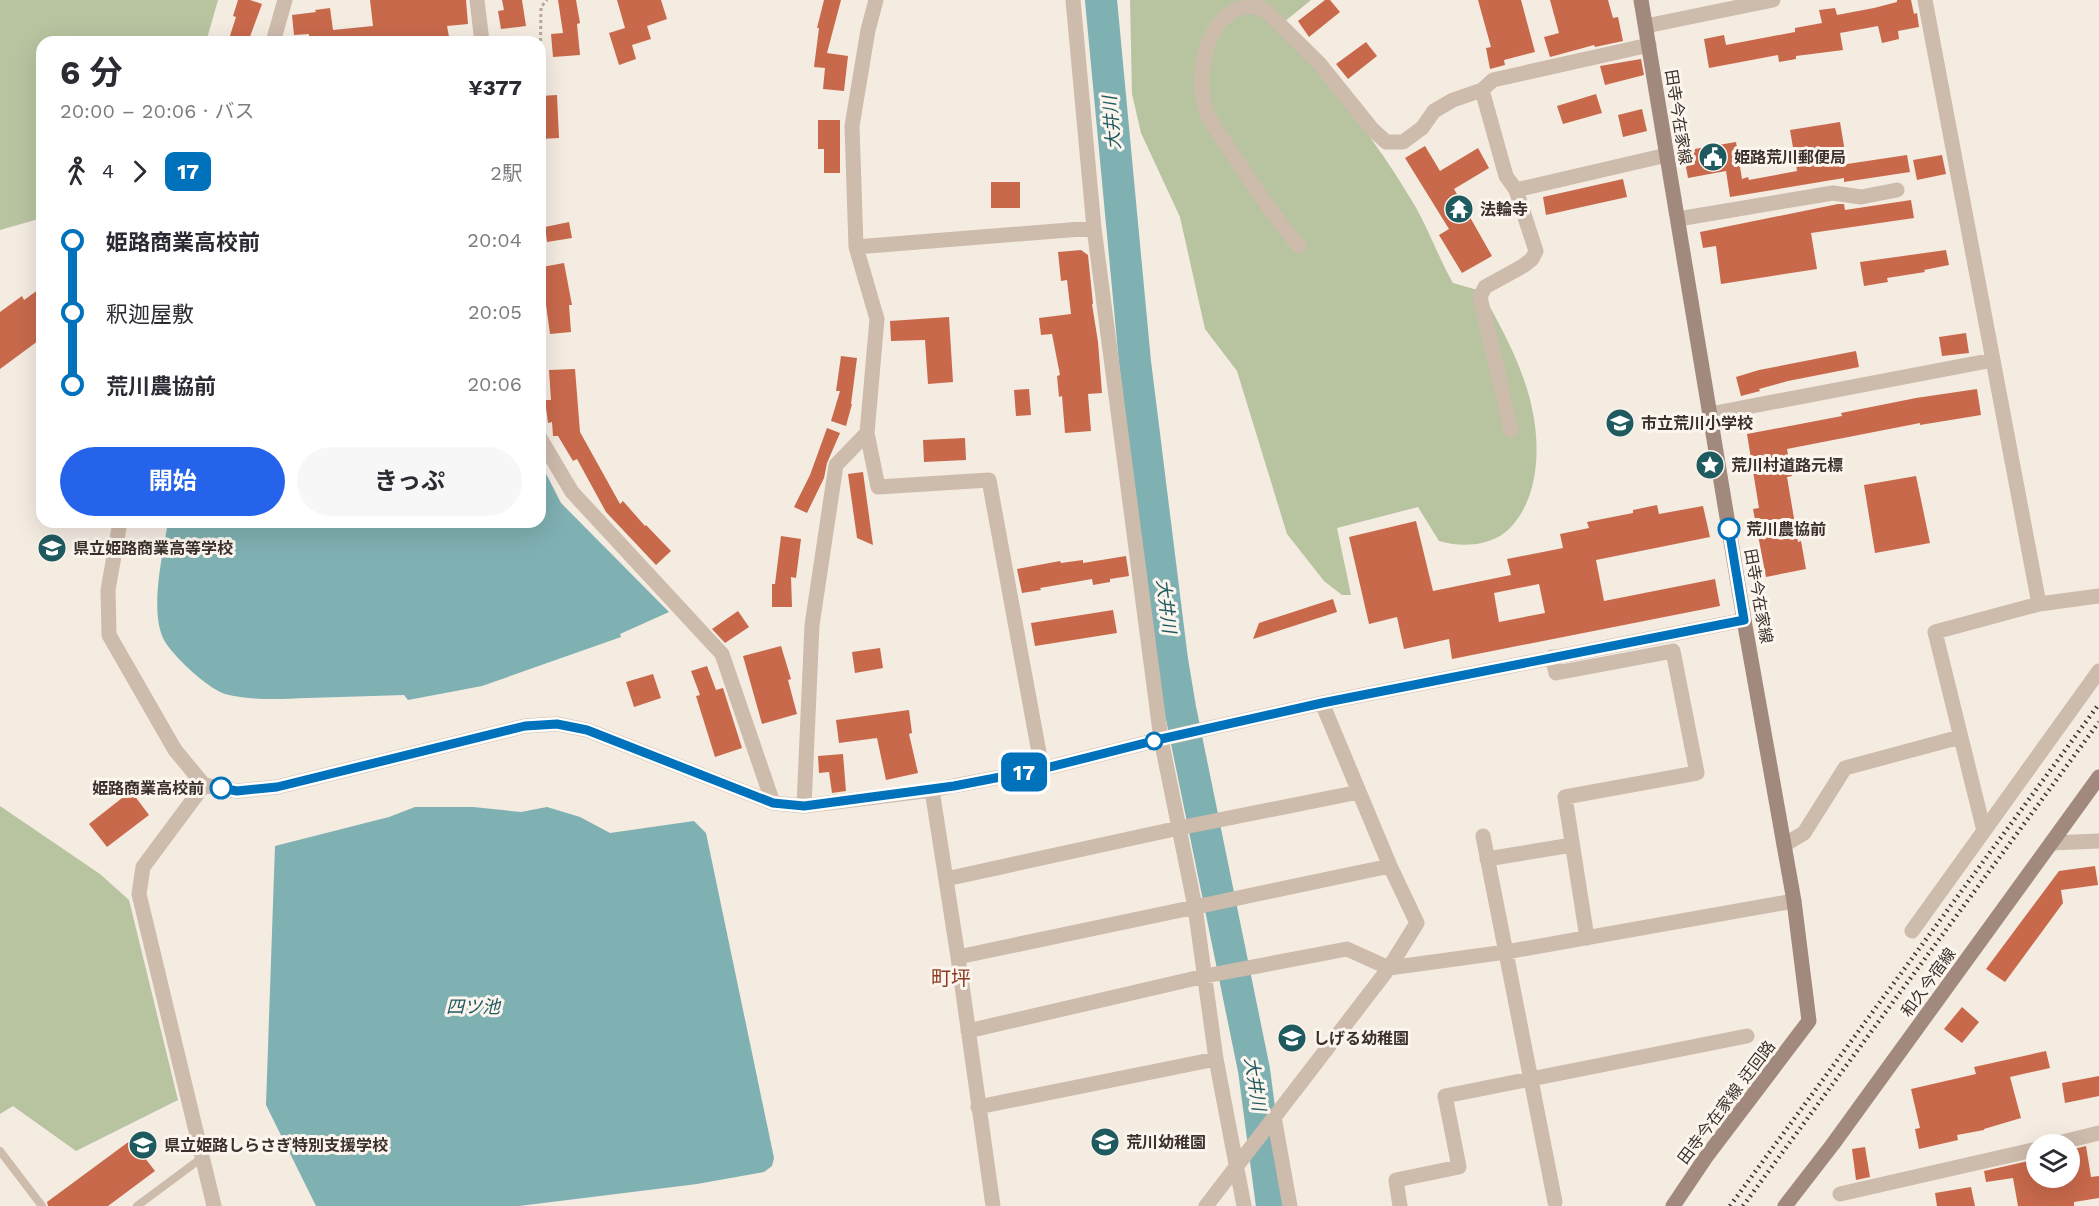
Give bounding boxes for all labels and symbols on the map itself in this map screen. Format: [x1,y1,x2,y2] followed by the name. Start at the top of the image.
[1662,68,1695,166] street label: 田寺今在家線
[1099,93,1124,151] water label: 大井川
[1697,141,1729,173] public building icon: 姫路荒川郵便局
[1734,148,1846,167] place label: 姫路荒川郵便局
[1443,193,1475,225] temple icon: 法輪寺
[1480,200,1528,219] place label: 法輪寺
[1604,407,1636,439] school or university icon: 市立荒川小学校
[1641,414,1753,433] place label: 市立荒川小学校
[1694,449,1726,481] place icon: 荒川村道路元標
[1731,456,1843,475] place label: 荒川村道路元標
[1718,518,1740,540] marker: 荒川農協前
[1746,520,1826,539] place label: 荒川農協前
[36,532,68,564] school or university icon: 県立姫路商業高等学校
[73,539,233,558] place label: 県立姫路商業高等学校
[1741,547,1776,645] street label: 田寺今在家線
[1153,578,1180,636] water label: 大井川
[1145,732,1163,750] unlabelled marker
[997,752,1051,792] line badge: 17
[210,777,232,799] marker: 姫路商業高校前
[92,779,204,798] place label: 姫路商業高校前
[1897,944,1960,1020] street label: 和久今宿線
[931,966,971,990] district label: 町坪
[446,996,502,1017] water label: 四ツ池
[1276,1022,1308,1054] school or university icon: しげる幼稚園
[1313,1029,1409,1048] place label: しげる幼稚園
[1674,1037,1779,1168] street label: 田寺今在家線 迂回路
[1241,1056,1270,1114] water label: 大井川
[1089,1126,1121,1158] school or university icon: 荒川幼稚園
[127,1129,159,1161] school or university icon: 県立姫路しらさぎ特別支援学校
[1126,1133,1206,1152] place label: 荒川幼稚園
[164,1136,388,1155] place label: 県立姫路しらさぎ特別支援学校

